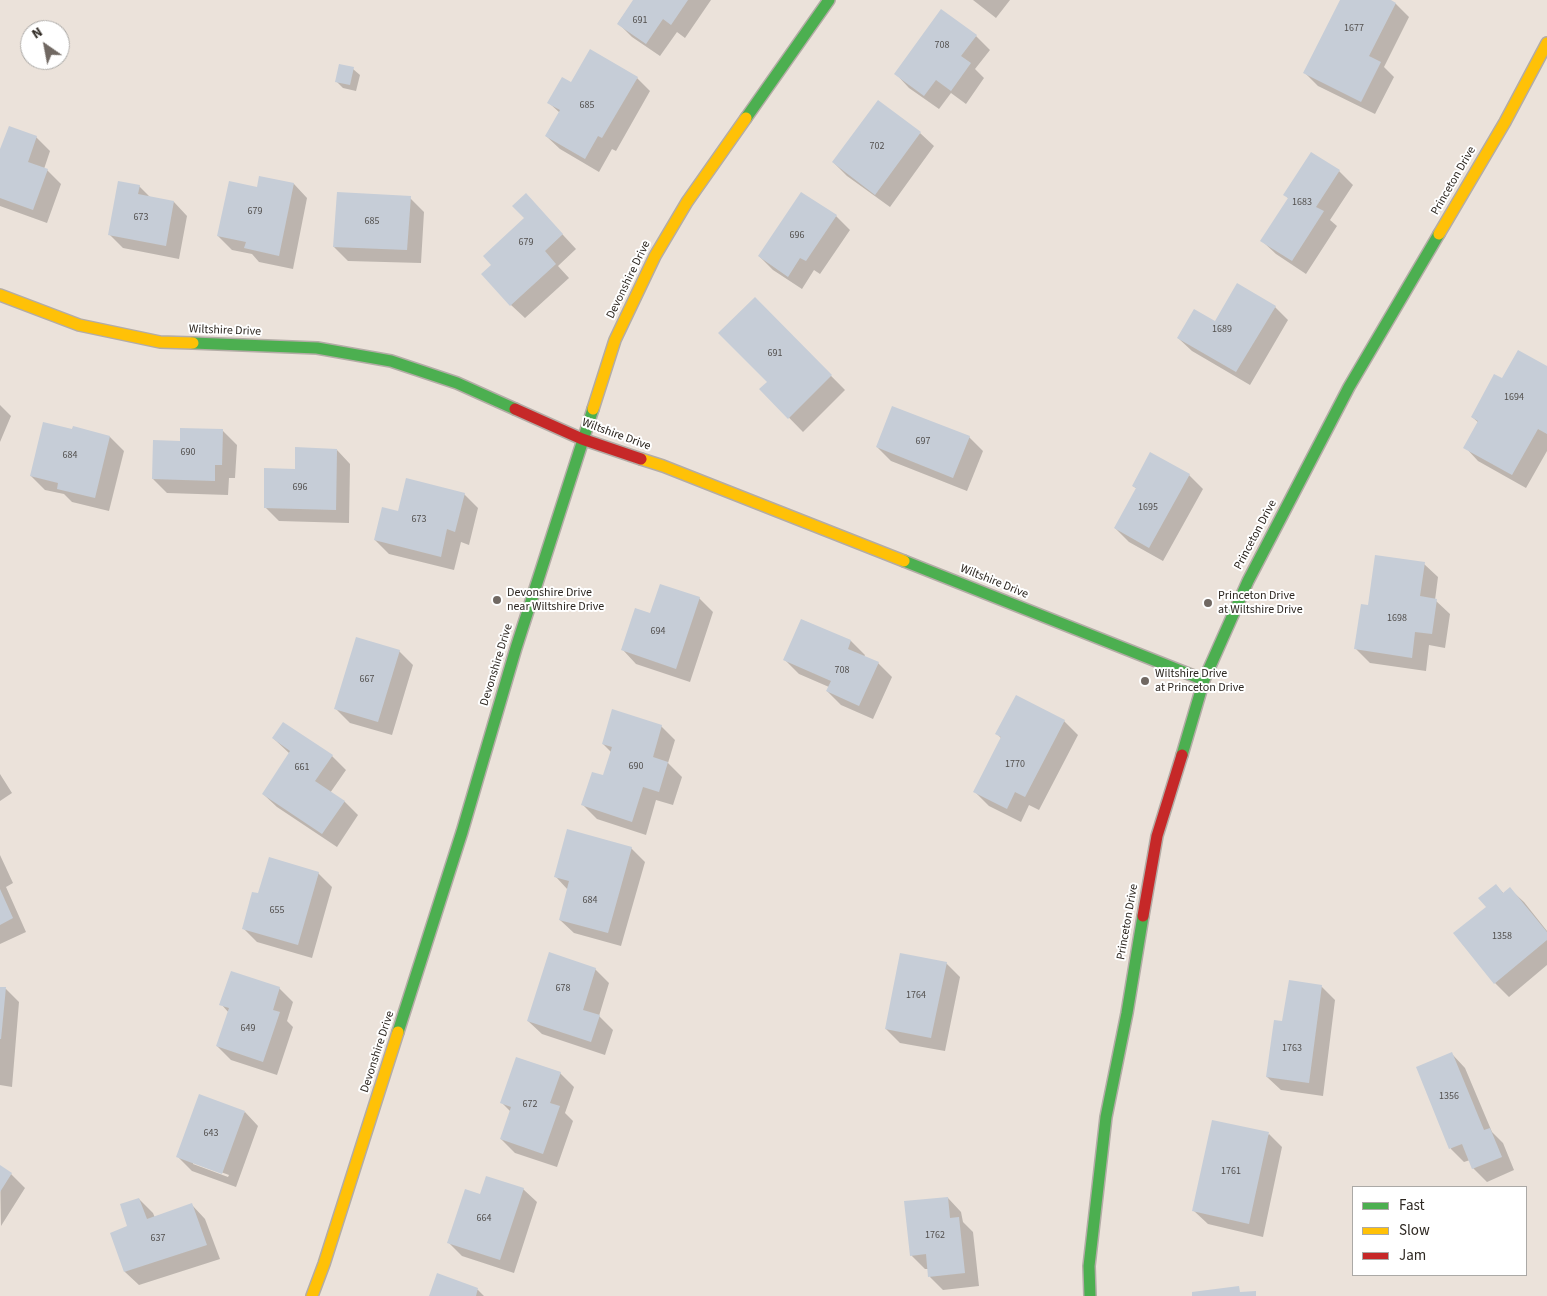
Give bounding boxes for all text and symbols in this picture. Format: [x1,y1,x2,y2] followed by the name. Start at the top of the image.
[633,15,647,27] house number: 691
[20,20,70,70] north arrow
[28,22,47,44] text: N
[1344,23,1364,35] house number: 1677
[935,40,949,52] house number: 708
[580,100,594,112] house number: 685
[870,141,884,153] house number: 702
[1429,144,1479,218] street label: Princeton Drive
[1292,197,1312,209] house number: 1683
[248,206,262,218] house number: 679
[134,212,148,224] house number: 673
[365,216,379,228] house number: 685
[790,230,804,242] house number: 696
[519,237,533,249] house number: 679
[604,239,654,321] street label: Devonshire Drive
[189,323,261,339] street label: Wiltshire Drive
[1212,324,1232,336] house number: 1689
[768,348,782,360] house number: 691
[1504,392,1524,404] house number: 1694
[580,416,652,454] street label: Wiltshire Drive
[916,436,930,448] house number: 697
[181,447,195,459] house number: 690
[63,450,77,462] house number: 684
[293,482,307,494] house number: 696
[1232,498,1280,572] street label: Princeton Drive
[1138,502,1158,514] house number: 1695
[412,514,426,526] house number: 673
[958,562,1030,602] street label: Wiltshire Drive
[507,586,604,614] place label: Devonshire Drive near Wiltshire Drive
[1218,589,1303,617] place label: Princeton Drive at Wiltshire Drive
[491,594,503,606] marker: Devonshire Drive near Wiltshire Drive
[1202,597,1214,609] marker: Princeton Drive at Wiltshire Drive
[1387,613,1407,625] house number: 1698
[478,622,516,708] street label: Devonshire Drive
[651,626,665,638] house number: 694
[835,665,849,677] house number: 708
[1155,667,1244,695] place label: Wiltshire Drive at Princeton Drive
[360,674,374,686] house number: 667
[1139,675,1151,687] marker: Wiltshire Drive at Princeton Drive
[1005,759,1025,771] house number: 1770
[629,761,643,773] house number: 690
[295,762,309,774] house number: 661
[1114,883,1142,961] street label: Princeton Drive
[583,895,597,907] house number: 684
[270,905,284,917] house number: 655
[1492,931,1512,943] house number: 1358
[556,983,570,995] house number: 678
[906,990,926,1002] house number: 1764
[358,1009,398,1095] street label: Devonshire Drive
[241,1023,255,1035] house number: 649
[1282,1043,1302,1055] house number: 1763
[1439,1091,1459,1103] house number: 1356
[523,1099,537,1111] house number: 672
[204,1128,218,1140] house number: 643
[1221,1166,1241,1178] house number: 1761
[1352,1186,1527,1276] legend
[1399,1195,1425,1216] text: Fast
[477,1213,491,1225] house number: 664
[1399,1220,1430,1241] text: Slow
[925,1230,945,1242] house number: 1762
[151,1233,165,1245] house number: 637
[1399,1245,1426,1266] text: Jam

